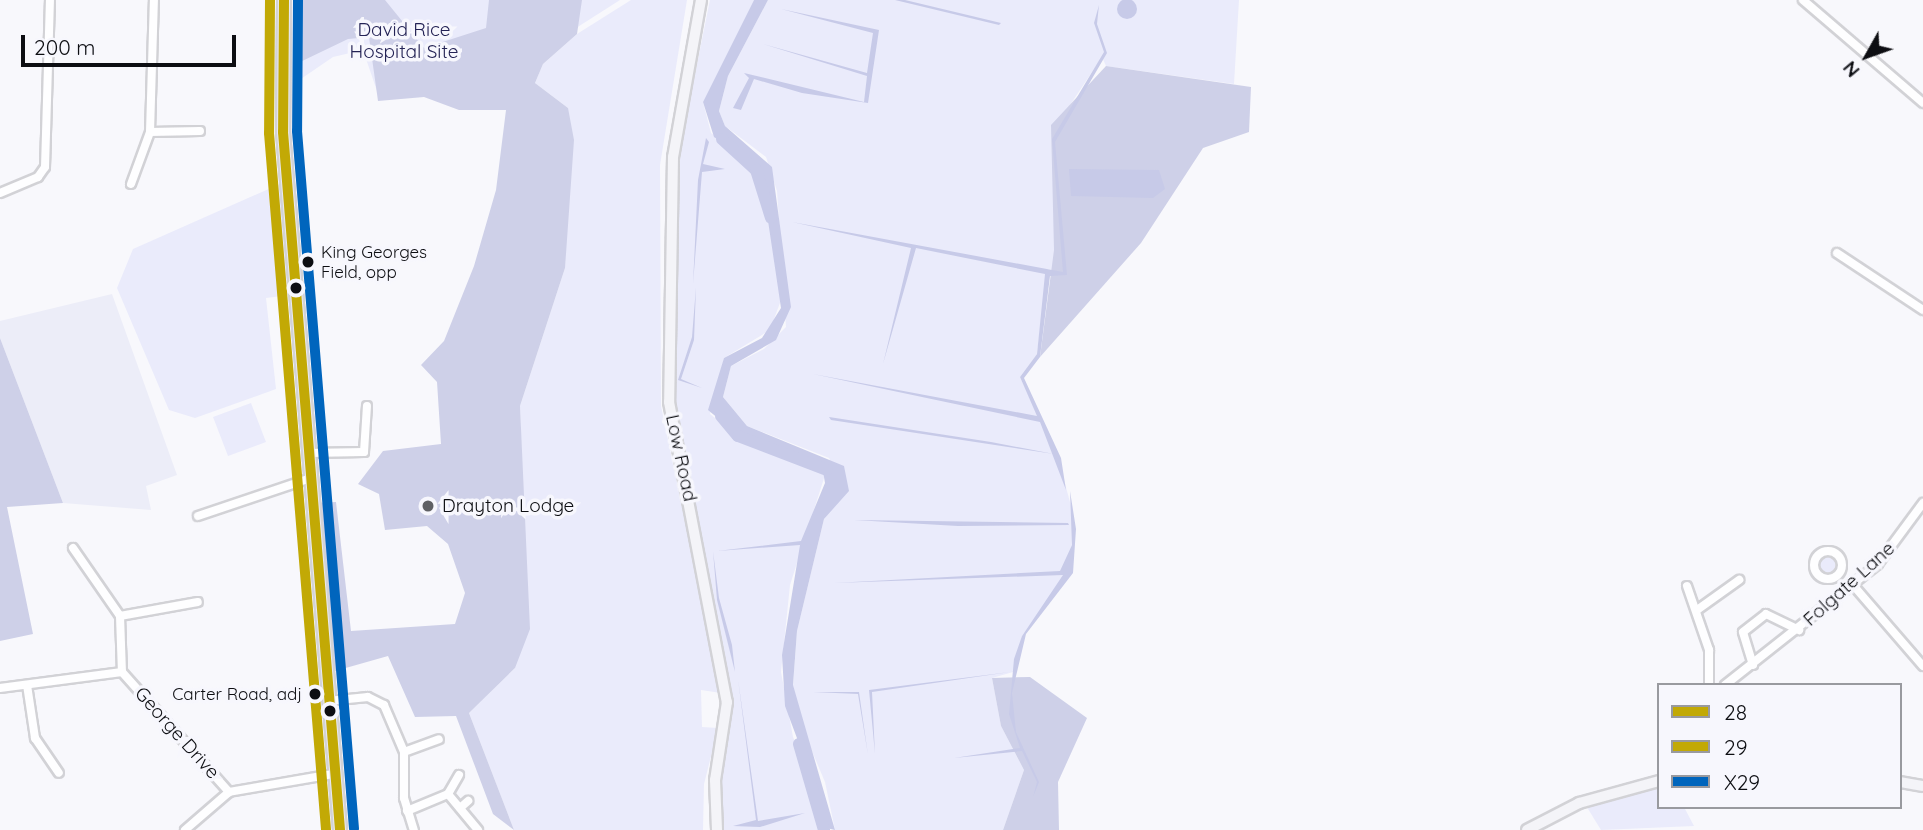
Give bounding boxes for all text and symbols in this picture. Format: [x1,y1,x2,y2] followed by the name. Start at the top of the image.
[350,19,458,63] park label: David Rice Hospital Site
[24,21,240,65] scale bar
[1832,21,1902,91] north arrow
[34,34,96,60] text: 200 m
[1837,56,1865,83] text: N
[321,242,427,282] place label: King Georges Field, opp
[301,255,315,269] marker: King Georges Field, opp
[289,281,303,295] unlabelled marker
[661,412,701,504] street label: Low Road
[442,495,574,517] place label: Drayton Lodge
[420,498,436,514] marker: Drayton Lodge
[1799,537,1899,631] street label: Folgate Lane
[130,682,224,784] street label: George Drive
[1657,683,1902,809] legend
[172,684,302,704] place label: Carter Road, adj
[308,687,322,701] marker: Carter Road, adj
[1724,699,1747,725] text: 28
[323,704,337,718] unlabelled marker
[1724,734,1747,760] text: 29
[1724,769,1760,795] text: X29

